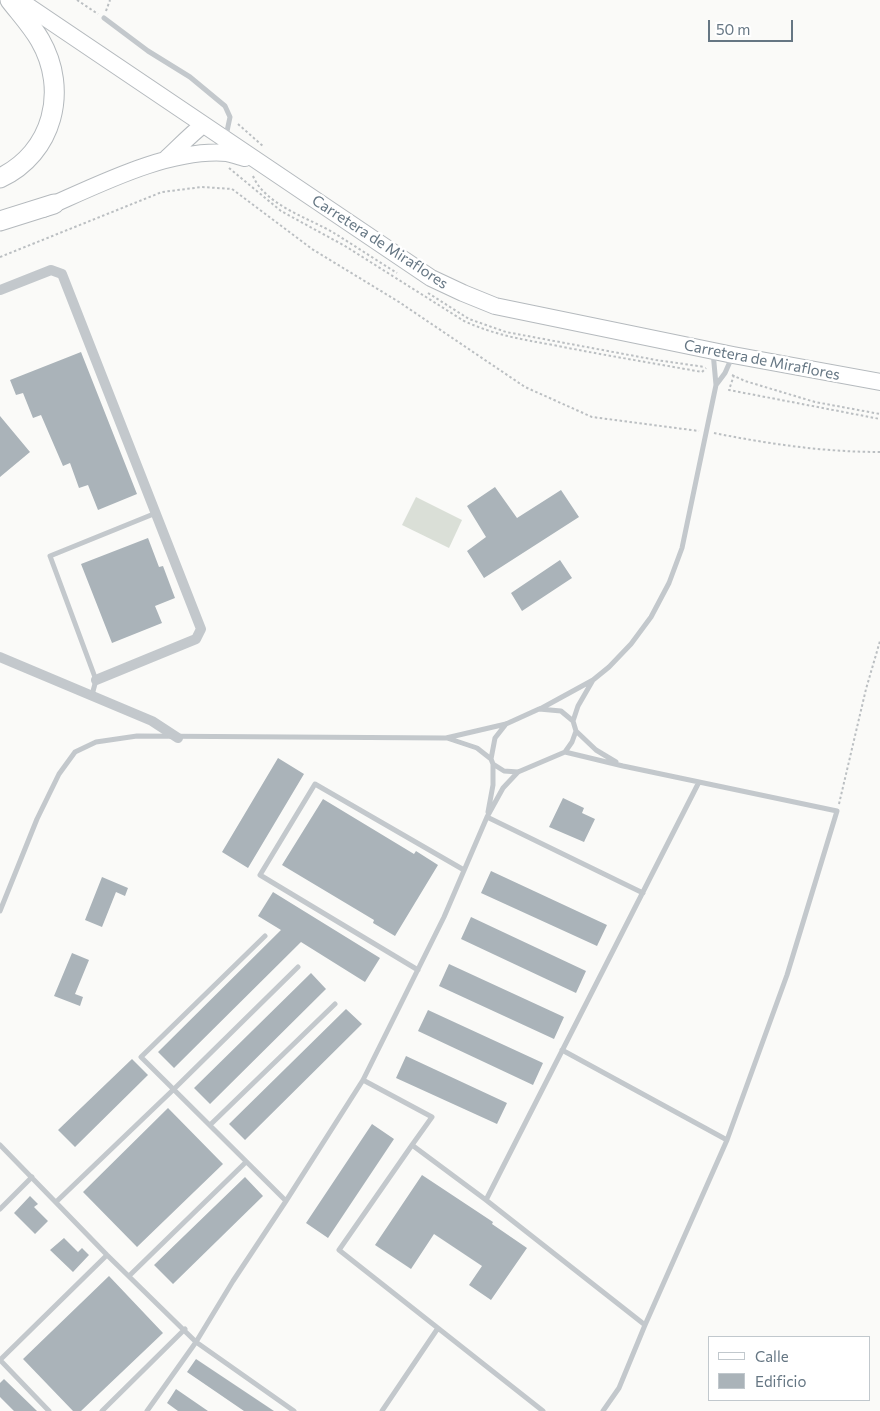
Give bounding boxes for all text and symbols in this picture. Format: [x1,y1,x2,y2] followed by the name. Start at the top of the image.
[710,10,795,42] scale bar
[716,20,750,38] text: 50 m
[309,191,451,293] street label: Carretera de Miraflores
[682,336,842,384] street label: Carretera de Miraflores
[708,1336,870,1401] legend
[755,1347,789,1365] text: Calle
[755,1372,806,1390] text: Edificio

